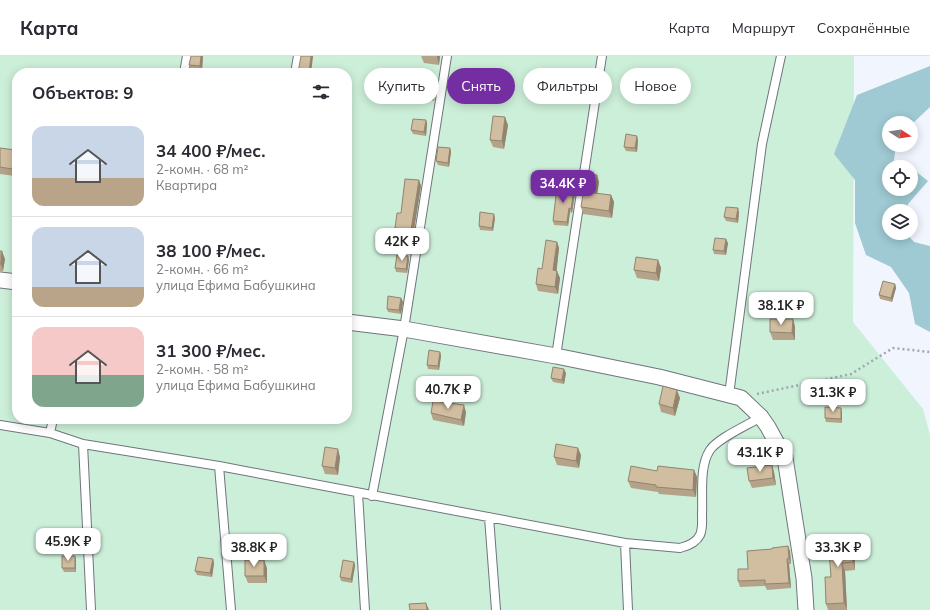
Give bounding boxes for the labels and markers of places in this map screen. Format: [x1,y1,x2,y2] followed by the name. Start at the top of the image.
[526,170,600,204] pin: 34.4K ₽
[374,228,430,262] pin: 42K ₽
[744,292,818,326] pin: 38.1K ₽
[411,376,485,410] pin: 40.7K ₽
[796,379,870,413] pin: 31.3K ₽
[723,439,797,473] pin: 43.1K ₽
[31,528,105,562] pin: 45.9K ₽
[217,534,291,568] pin: 38.8K ₽
[801,534,875,568] pin: 33.3K ₽

